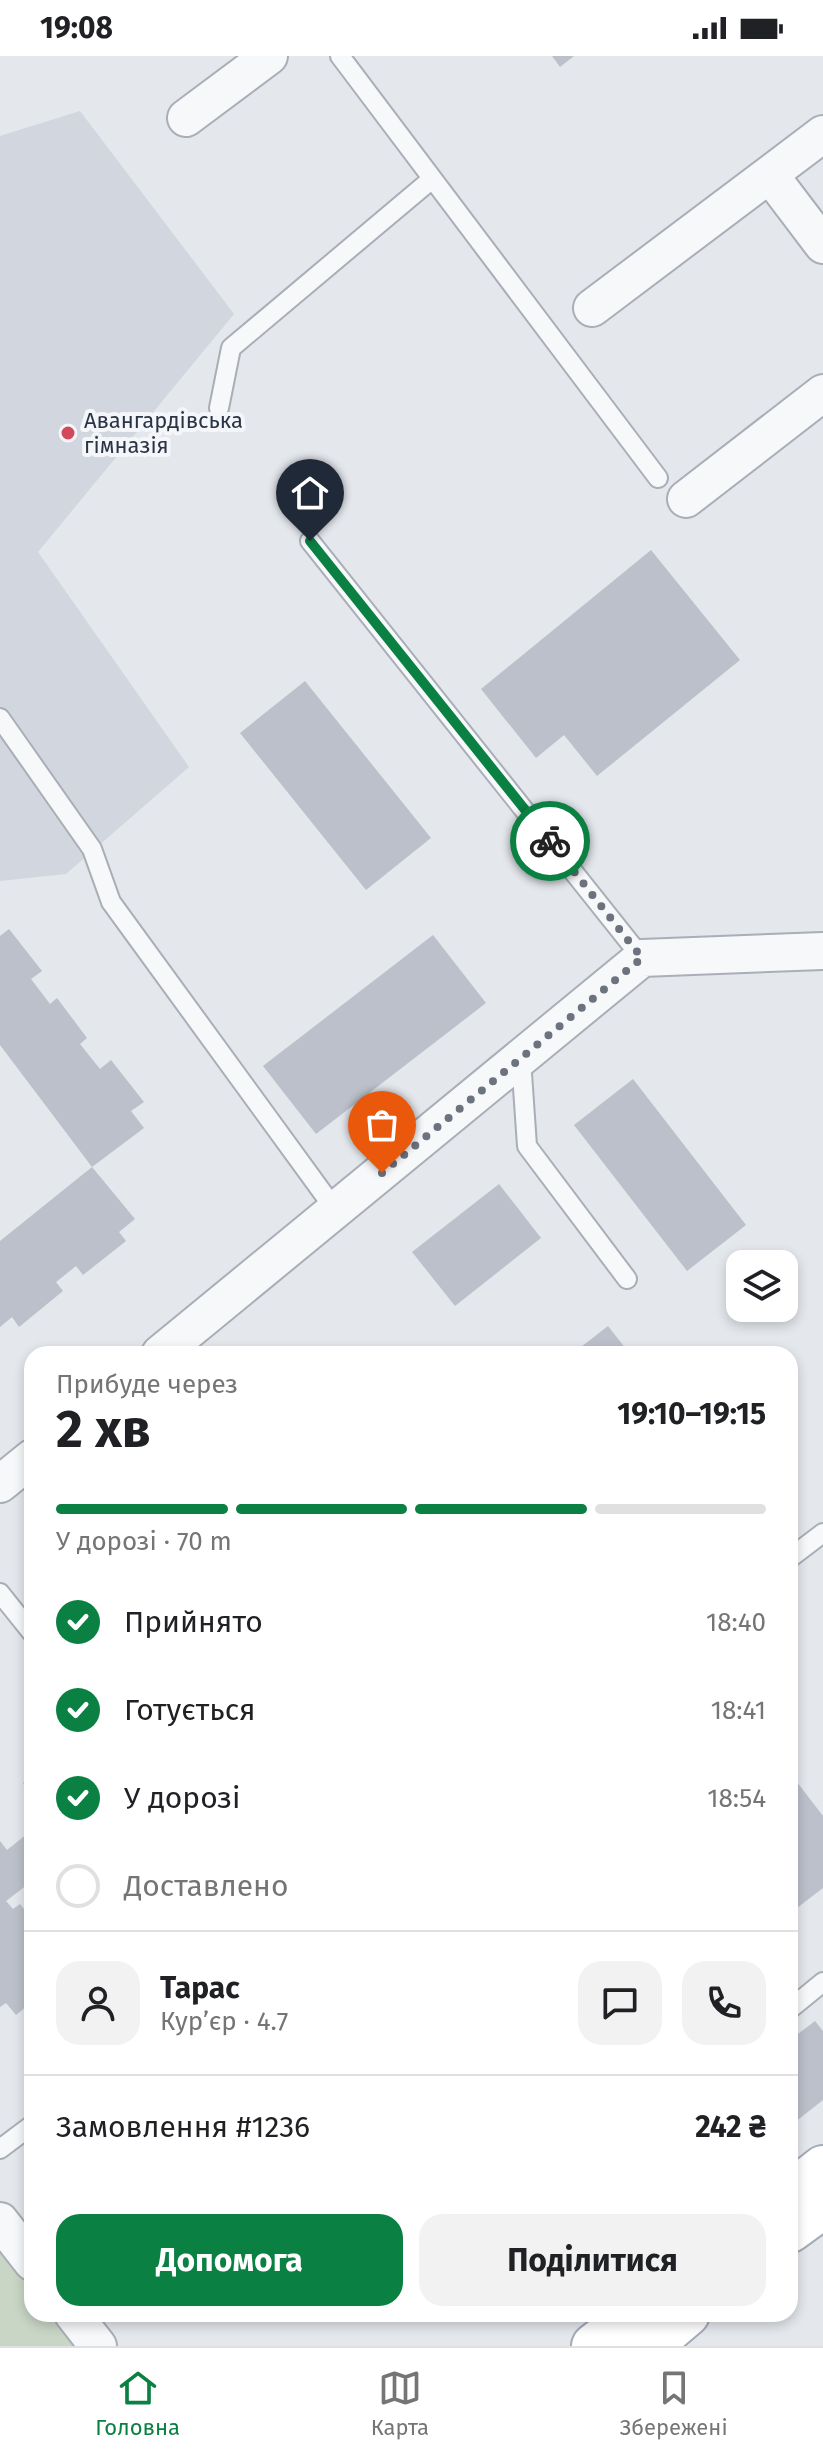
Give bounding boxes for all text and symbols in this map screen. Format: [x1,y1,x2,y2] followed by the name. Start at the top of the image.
[40,10,113,46] text: 19:08
[84,407,243,459] place label: Авангардівська гімназія
[59,424,77,442] marker: Авангардівська гімназія
[276,459,344,541] pin
[288,471,332,515] icon: home
[510,801,590,881] courier
[528,819,572,863] icon: bike
[348,1091,416,1173] pin
[360,1103,404,1147] icon: bag
[726,1250,798,1322] map controls
[726,1250,798,1322] button: layers
[56,1369,238,1400] text: Прибуде через
[617,1396,766,1432] text: 19:10–19:15
[56,1398,151,1461] text: 2 хв
[56,1526,232,1557] text: У дорозі · 70 m
[56,1600,100,1644] icon: check
[124,1604,263,1640] text: Прийнято
[706,1607,766,1638] text: 18:40
[56,1688,100,1732] icon: check
[124,1692,256,1728] text: Готується
[711,1695,766,1726] text: 18:41
[56,1776,100,1820] icon: check
[124,1780,240,1816] text: У дорозі
[707,1783,766,1814] text: 18:54
[124,1868,288,1904] text: Доставлено
[56,1961,140,2045] button: person
[578,1961,662,2045] button: chat
[682,1961,766,2045] button: phone
[160,1970,240,2006] text: Тарас
[160,2006,288,2037] text: Кур’єр · 4.7
[56,2109,310,2145] text: Замовлення #1236
[695,2109,766,2145] text: 242 ₴
[56,2214,403,2306] button: Допомога
[419,2214,766,2306] button: Поділитися
[95,2366,180,2441] tab: Головна
[371,2366,429,2441] tab: Карта
[620,2366,728,2441] tab: Збережені

